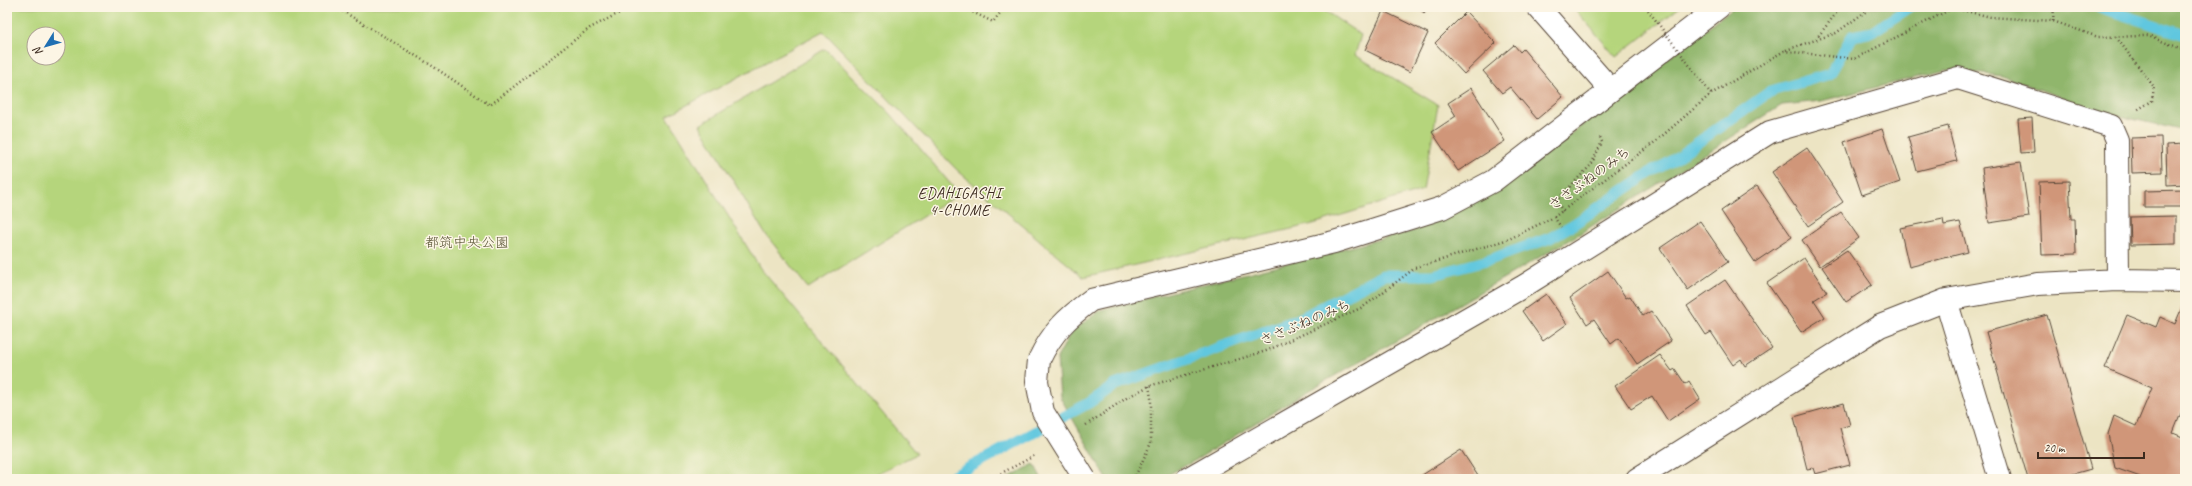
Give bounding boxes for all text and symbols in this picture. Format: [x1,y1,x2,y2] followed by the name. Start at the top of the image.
[26,26,66,66] north arrow
[29,43,46,59] text: N
[1545,143,1633,214] street label: ささぶねのみち
[918,184,1005,220] district label: EDAHIGASHI 4-CHOME
[425,234,509,251] park label: 都筑中央公園
[1257,296,1353,349] street label: ささぶねのみち
[2038,434,2144,460] scale bar
[2044,440,2066,456] text: 20 m

